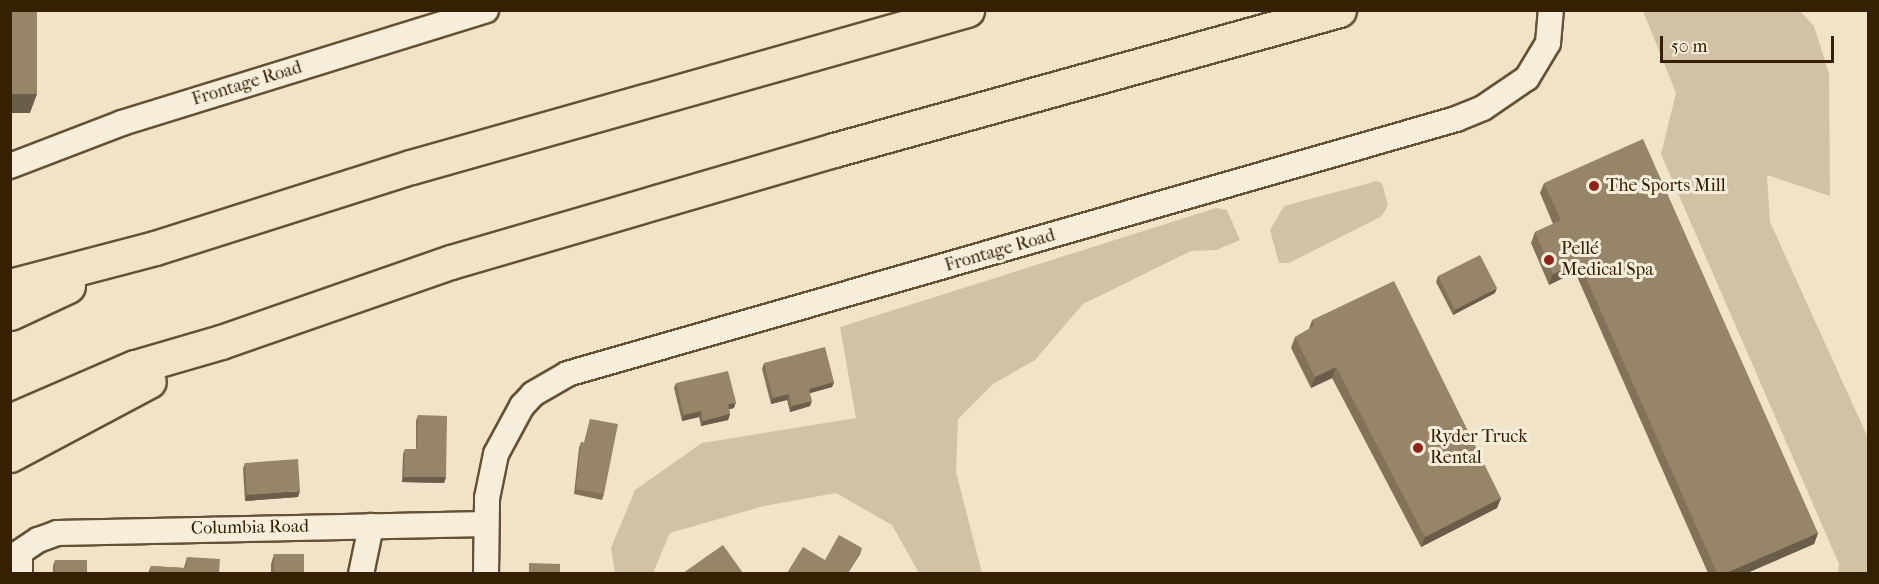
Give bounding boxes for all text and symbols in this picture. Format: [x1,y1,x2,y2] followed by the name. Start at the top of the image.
[1663,24,1837,62] scale bar
[1671,36,1707,57] text: 50 m
[189,57,305,111] street label: Frontage Road
[1606,175,1726,197] place label: The Sports Mill
[1587,179,1601,193] marker: The Sports Mill
[942,225,1058,277] street label: Frontage Road
[1561,239,1654,282] place label: Pellé Medical Spa
[1542,253,1556,267] marker: Pellé Medical Spa
[1430,427,1527,470] place label: Ryder Truck Rental
[1411,441,1425,455] marker: Ryder Truck Rental
[191,516,309,540] street label: Columbia Road

